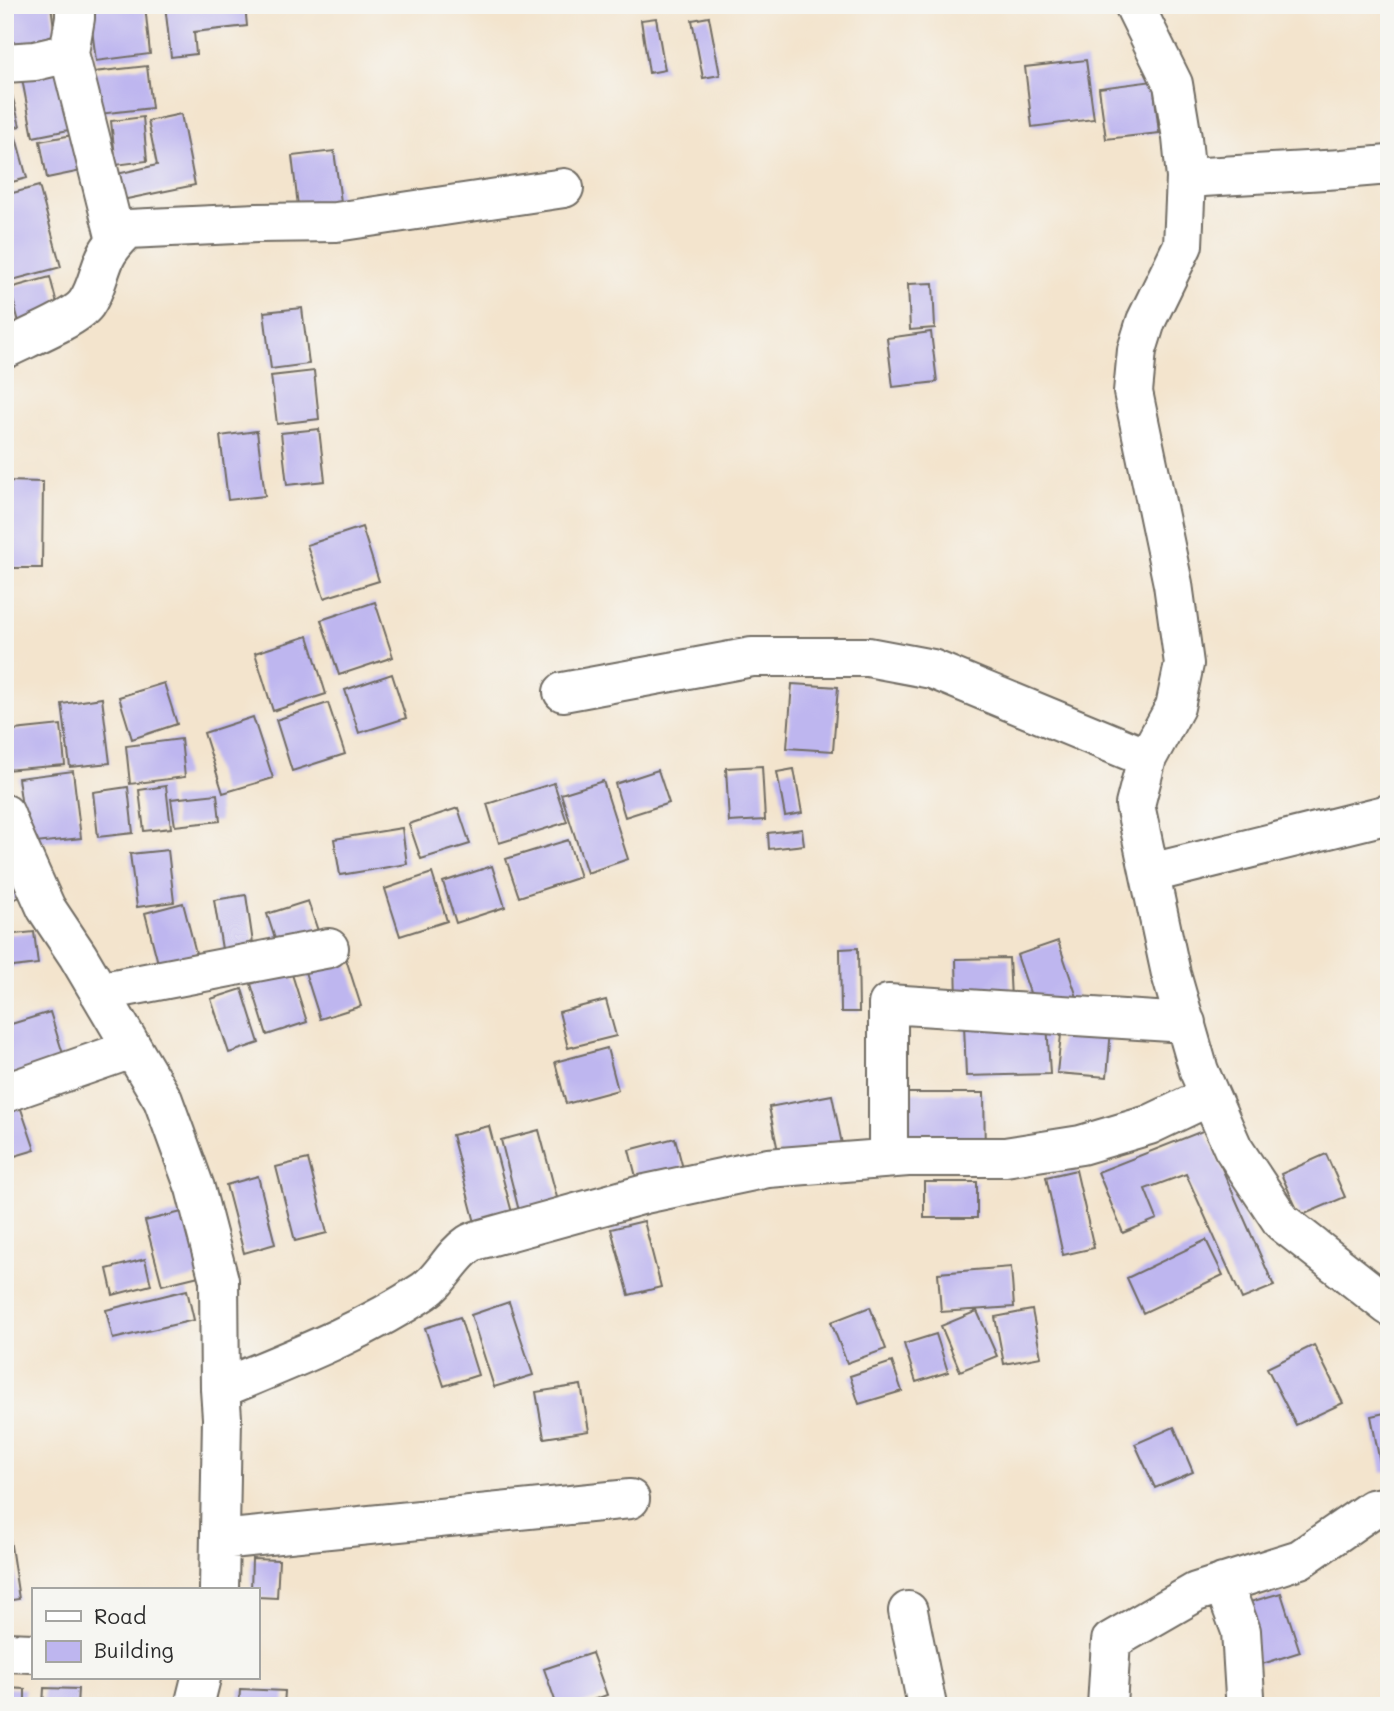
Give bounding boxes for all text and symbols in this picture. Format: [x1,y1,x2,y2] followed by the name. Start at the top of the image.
[32,1588,259,1680] legend
[94,1602,146,1629] text: Road
[94,1636,174,1663] text: Building

